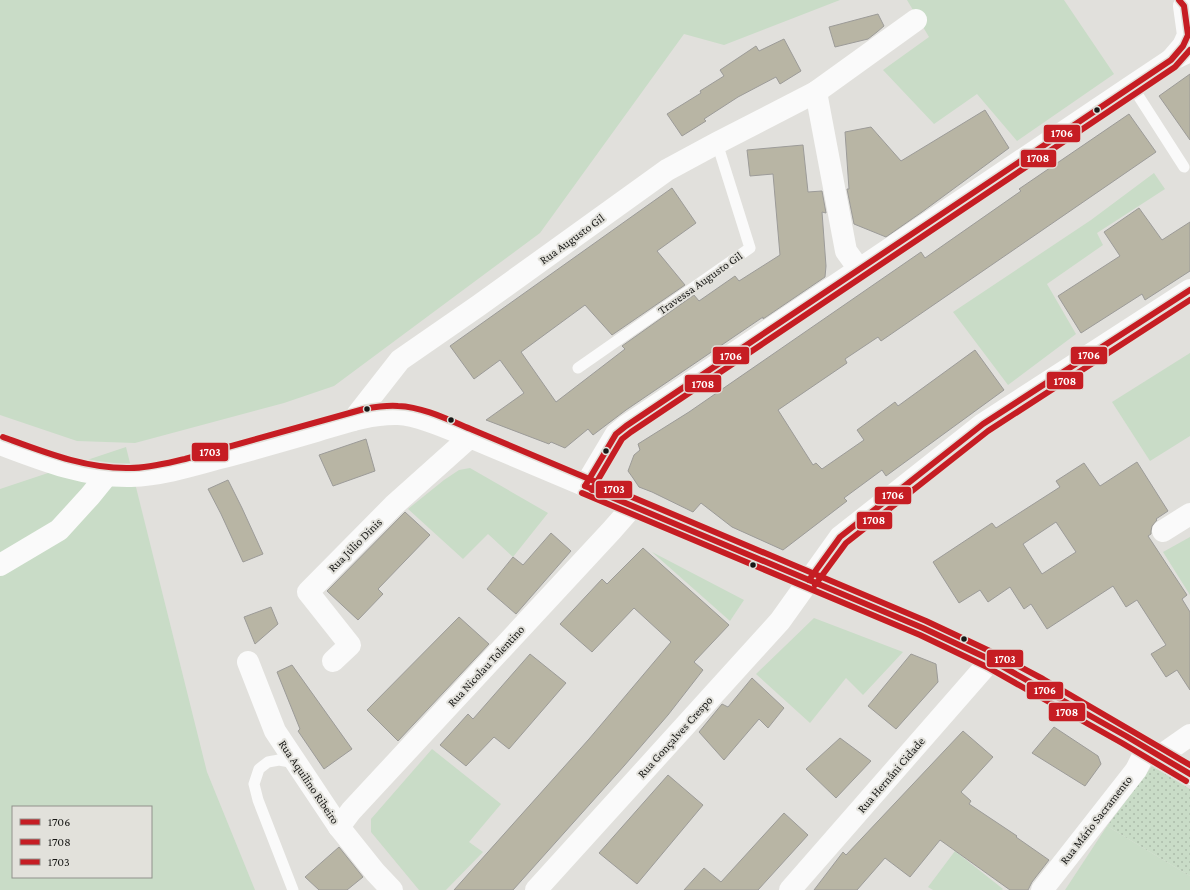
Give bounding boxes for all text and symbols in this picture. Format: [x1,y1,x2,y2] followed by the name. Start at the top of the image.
[1092,105,1102,115] unlabelled marker
[1043,124,1081,143] line badge: 1706
[1051,127,1073,139] text: 1706
[1020,149,1057,168] line badge: 1708
[1027,152,1049,164] text: 1708
[537,211,607,267] street label: Rua Augusto Gil
[655,249,745,317] street label: Travessa Augusto Gil
[712,346,750,365] line badge: 1706
[1070,346,1108,365] line badge: 1706
[1078,349,1100,361] text: 1706
[720,350,742,362] text: 1706
[1046,371,1084,390] line badge: 1708
[684,374,722,393] line badge: 1708
[1054,375,1076,387] text: 1708
[692,378,714,390] text: 1708
[362,404,372,414] unlabelled marker
[446,415,456,425] unlabelled marker
[191,442,229,462] line badge: 1703
[199,446,221,458] text: 1703
[601,446,611,456] unlabelled marker
[595,480,633,499] line badge: 1703
[603,483,625,495] text: 1703
[874,486,912,505] line badge: 1706
[882,489,904,501] text: 1706
[856,511,893,530] line badge: 1708
[863,514,885,526] text: 1708
[325,515,385,575] street label: Rua Júlio Dinis
[748,560,758,570] unlabelled marker
[445,622,527,710] street label: Rua Nicolau Tolentino
[959,634,969,644] unlabelled marker
[986,649,1024,668] line badge: 1703
[994,653,1016,665] text: 1703
[1026,681,1064,700] line badge: 1706
[1034,684,1056,696] text: 1706
[635,693,715,781] street label: Rua Gonçalves Crespo
[1048,702,1086,722] line badge: 1708
[1056,706,1078,718] text: 1708
[854,734,928,816] street label: Rua Hernâni Cidade
[276,737,342,827] street label: Rua Aquilino Ribeiro
[1057,773,1135,867] street label: Rua Mário Sacramento
[12,806,152,878] legend
[48,815,70,829] text: 1706
[48,835,71,849] text: 1708
[48,855,70,869] text: 1703

